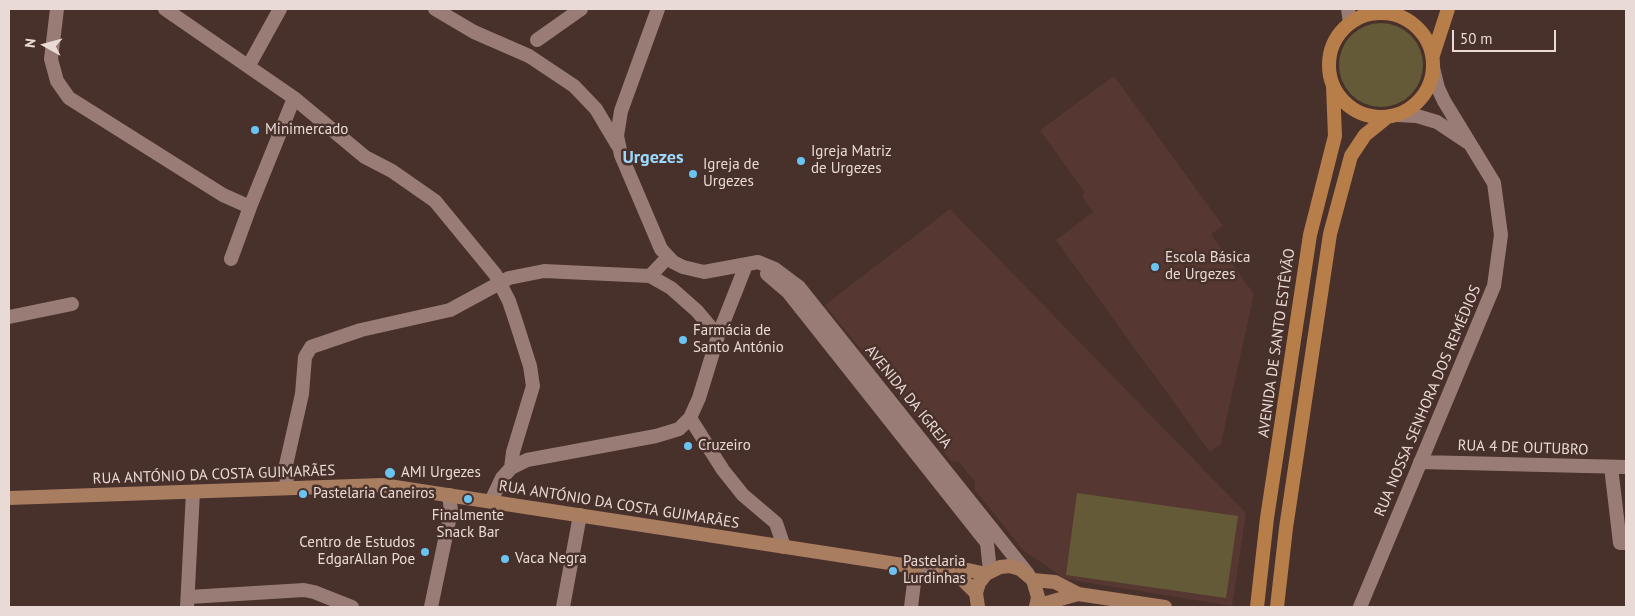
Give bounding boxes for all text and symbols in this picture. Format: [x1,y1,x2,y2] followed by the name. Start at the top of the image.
[20,20,70,70] north arrow
[1455,20,1559,52] scale bar
[1460,29,1493,48] text: 50 m
[21,38,40,49] text: N
[265,121,348,139] place label: Minimercado
[249,124,261,136] marker: Minimercado
[811,143,892,178] place label: Igreja Matriz de Urgezes
[622,147,684,169] district label: Urgezes
[795,155,807,167] marker: Igreja Matriz de Urgezes
[703,156,759,191] place label: Igreja de Urgezes
[687,168,699,180] marker: Igreja de Urgezes
[1255,247,1299,439] street label: AVENIDA DE SANTO ESTÊVÃO
[1165,249,1250,284] place label: Escola Básica de Urgezes
[1149,261,1161,273] marker: Escola Básica de Urgezes
[1371,283,1485,519] street label: RUA NOSSA SENHORA DOS REMÉDIOS
[693,322,784,357] place label: Farmácia de Santo António
[677,334,689,346] marker: Farmácia de Santo António
[861,342,955,452] street label: AVENIDA DA IGREJA
[698,437,751,455] place label: Cruzeiro
[1457,437,1589,459] street label: RUA 4 DE OUTUBRO
[682,440,694,452] marker: Cruzeiro
[92,462,336,488] street label: RUA ANTÓNIO DA COSTA GUIMARÃES
[401,464,481,482] place label: AMI Urgezes
[383,466,397,480] marker: AMI Urgezes
[498,477,740,533] street label: RUA ANTÓNIO DA COSTA GUIMARÃES
[313,485,435,503] place label: Pastelaria Caneiros
[297,488,309,500] marker: Pastelaria Caneiros
[462,493,474,505] marker: Finalmente Snack Bar
[432,507,504,542] place label: Finalmente Snack Bar
[299,534,415,569] place label: Centro de Estudos EdgarAllan Poe
[419,546,431,558] marker: Centro de Estudos EdgarAllan Poe
[515,550,587,568] place label: Vaca Negra
[499,553,511,565] marker: Vaca Negra
[903,553,966,588] place label: Pastelaria Lurdinhas
[887,565,899,577] marker: Pastelaria Lurdinhas

